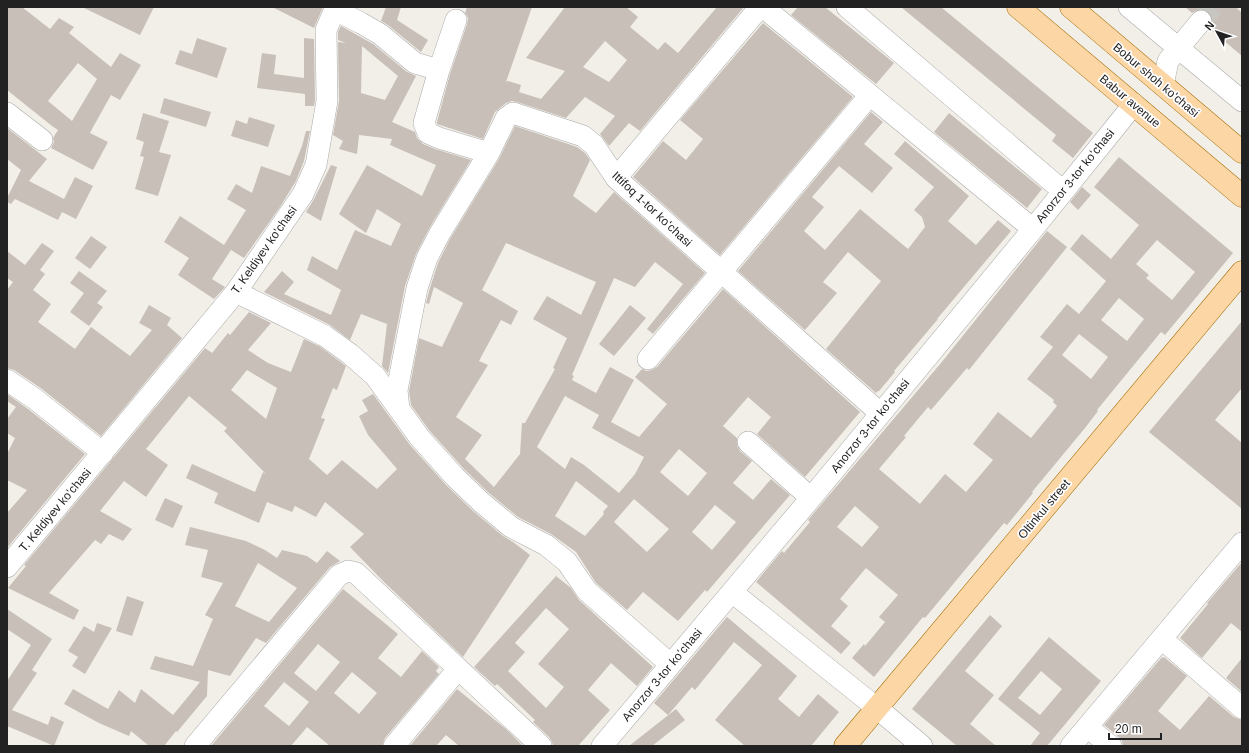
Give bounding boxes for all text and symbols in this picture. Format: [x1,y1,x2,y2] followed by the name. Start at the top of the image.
[1197,12,1237,52] north arrow
[1202,19,1217,32] text: N
[1110,40,1202,120] street label: Bobur shoh ko'chasi
[1097,72,1163,131] street label: Babur avenue
[1033,126,1117,226] street label: Anorzor 3-tor koʻchasi
[609,168,695,250] street label: Ittifoq 1-tor koʻchasi
[228,203,300,297] street label: T. Keldiyev ko'chasi
[828,376,912,476] street label: Anorzor 3-tor koʻchasi
[16,466,94,554] street label: T. Keldiyev ko'chasi
[1015,476,1073,542] street label: Oltinkul street
[619,626,705,724] street label: Anorzor 3-tor koʻchasi
[1109,715,1161,741] scale bar
[1115,722,1142,736] text: 20 m

